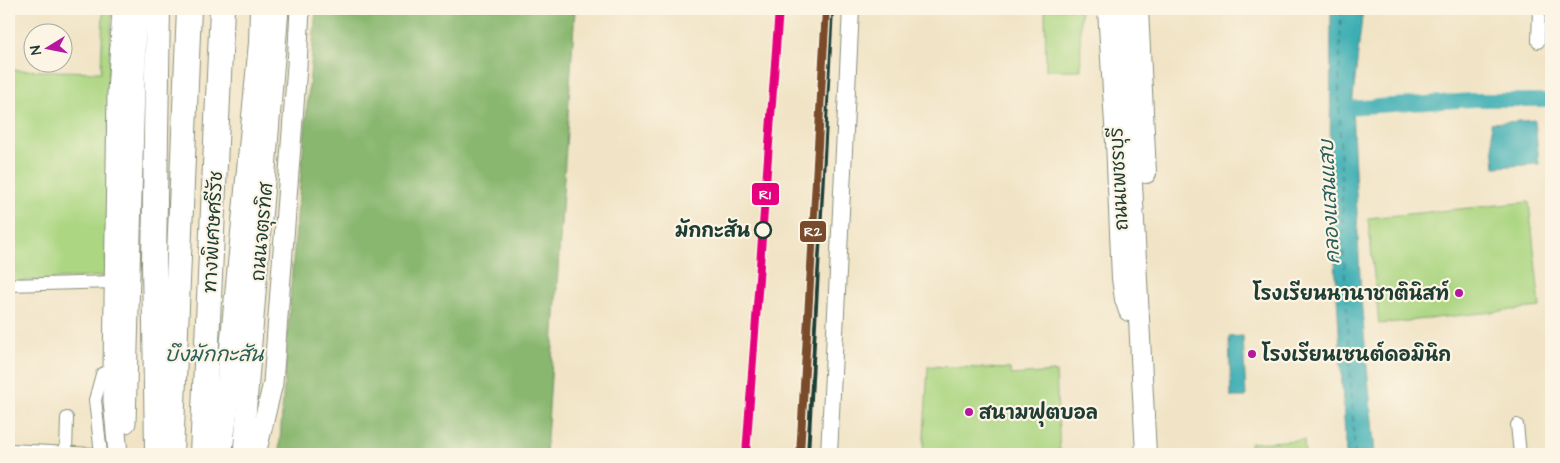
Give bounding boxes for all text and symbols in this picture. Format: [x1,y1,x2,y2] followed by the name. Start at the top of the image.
[22,22,72,72] north arrow
[26,44,47,56] text: N
[1103,126,1136,231] street label: ถนนเพชรบุรี
[1313,138,1347,265] water label: คลองแสนแสบ
[197,170,230,294] street label: ทางพิเศษศรีรัช
[245,181,280,282] street label: ถนนจตุรทิศ
[751,182,780,206] line badge: R1
[759,185,771,205] text: R1
[675,218,750,245] place label: มักกะสัน
[799,220,827,243] line badge: R2
[754,221,772,239] marker: มักกะสัน
[804,222,823,242] text: R2
[1252,280,1449,308] place label: โรงเรียนนานาชาตินิสท์
[1453,287,1465,299] marker: โรงเรียนนานาชาตินิสท์
[165,341,265,369] water label: บึงมักกะสัน
[1261,341,1451,369] place label: โรงเรียนเซนต์ดอมินิก
[1246,348,1258,360] marker: โรงเรียนเซนต์ดอมินิก
[979,400,1098,427] place label: สนามฟุตบอล
[963,406,975,418] marker: สนามฟุตบอล

